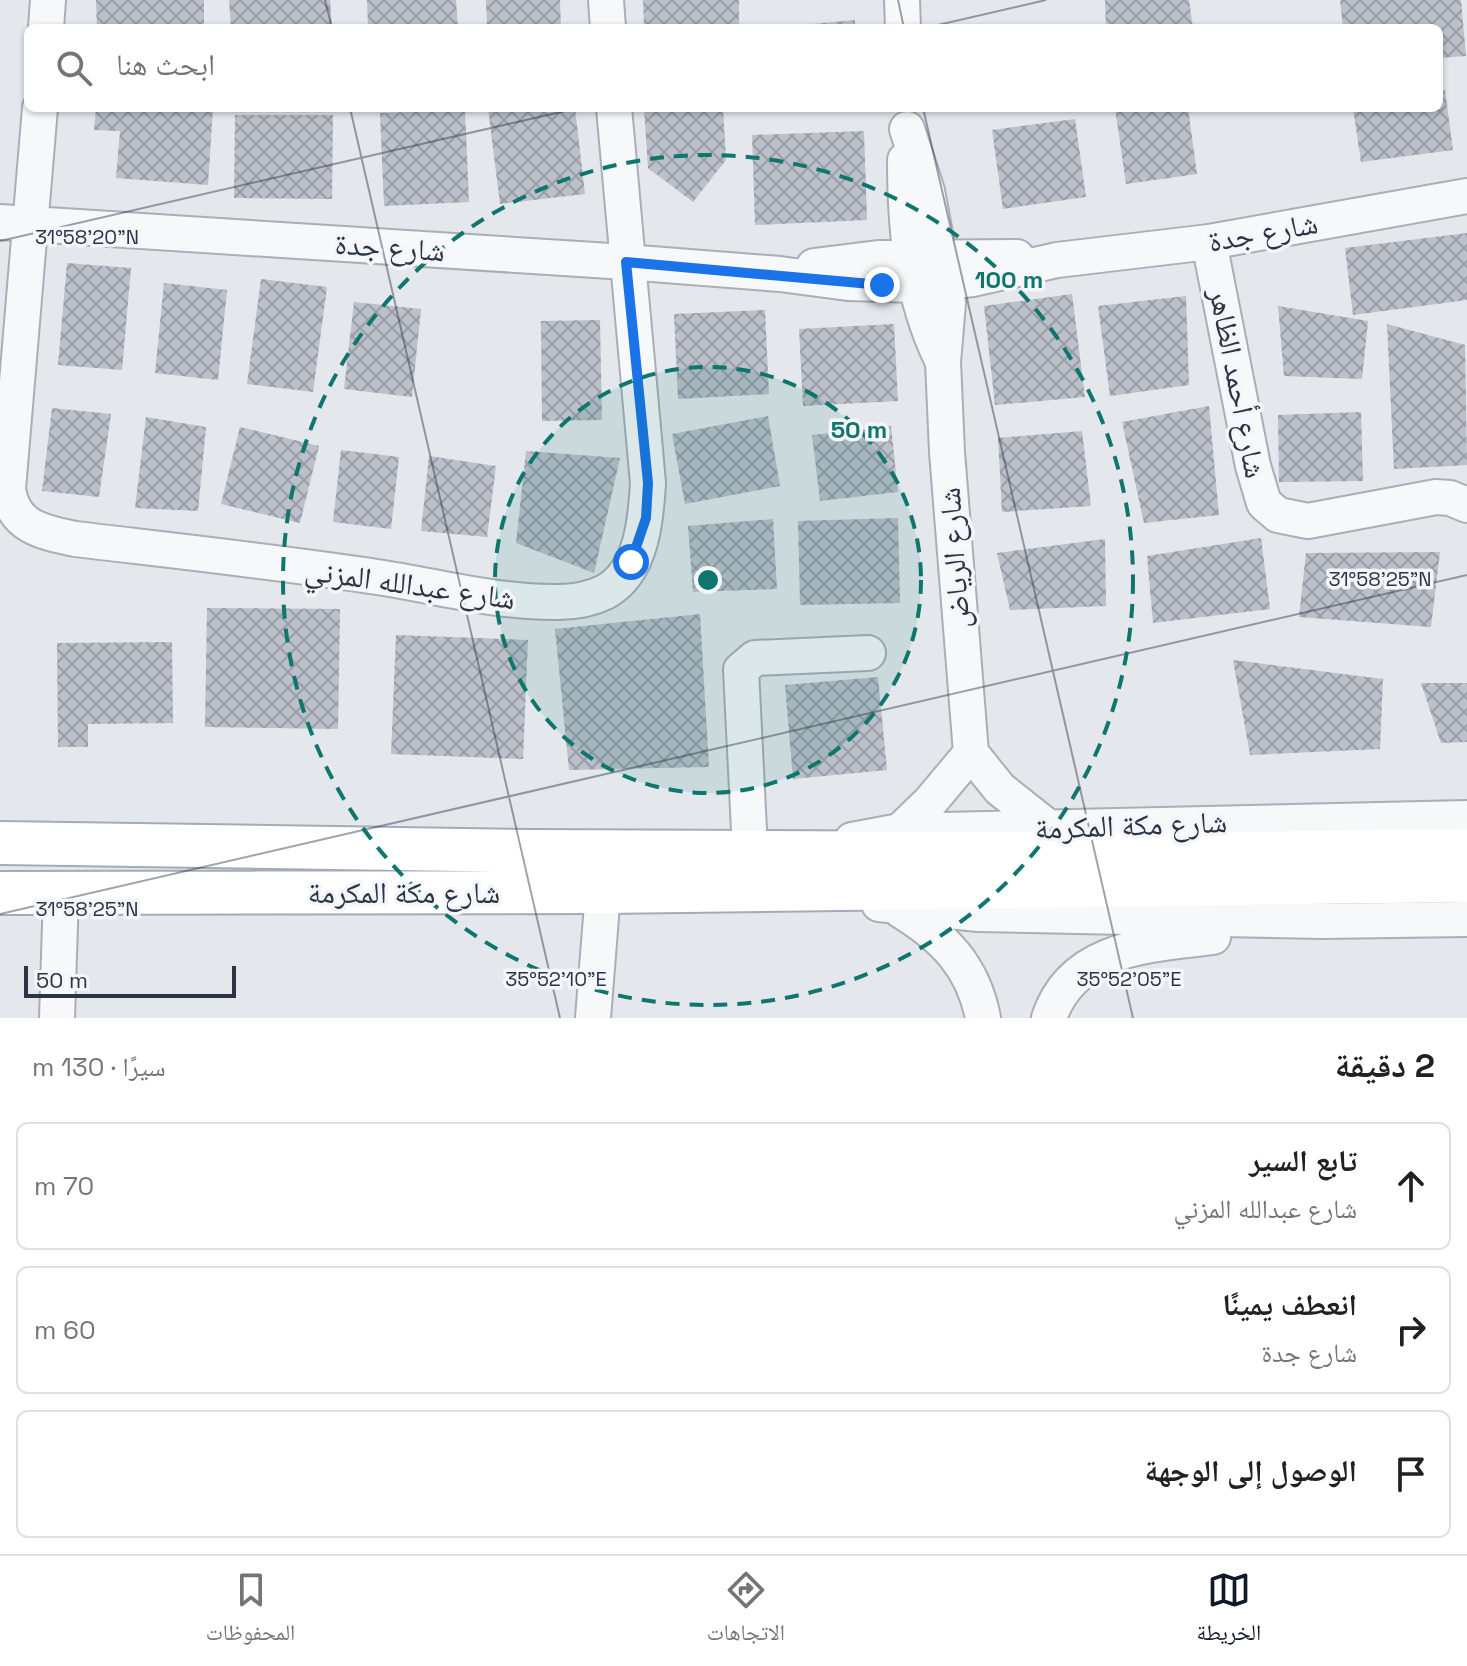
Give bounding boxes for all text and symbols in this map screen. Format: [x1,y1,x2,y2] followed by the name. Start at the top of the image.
[24,24,1443,112] search box
[116,45,215,84] text: ابحث هنا
[52,46,96,90] icon: search
[1205,203,1321,261] street label: شارع جدة
[35,224,139,250] text: 31°58'20"N
[334,224,446,270] street label: شارع جدة
[975,264,1043,295] text: 100 m
[864,267,900,303] route end
[1200,284,1276,481] street label: شارع أحمد الظاهر
[831,414,887,445] text: 50 m
[930,486,978,630] street label: شارع الرياض
[613,544,649,580] route start
[302,550,518,623] street label: شارع عبدالله المزني
[694,566,722,594] centre of rings
[1328,566,1432,592] text: 31°58'25"N
[1034,802,1228,848] street label: شارع مكة المكرمة
[308,873,500,912] street label: شارع مكة المكرمة
[35,896,139,922] text: 31°58'25"N
[24,962,236,998] scale bar
[36,966,88,994] text: 50 m
[505,966,607,992] text: 35°52'10"E
[1076,966,1182,992] text: 35°52'05"E
[1335,1044,1435,1087] text: 2 دقيقة
[32,1050,166,1084] text: سيرًا · 130 m
[1249,1141,1357,1180] text: تابع السير
[1389,1164,1433,1208] icon: ahead
[34,1169,94,1203] text: 70 m
[1173,1192,1357,1226] text: شارع عبدالله المزني
[1222,1285,1357,1324] text: انعطف يمينًا
[1389,1308,1433,1352] icon: right
[34,1313,96,1347] text: 60 m
[1261,1336,1357,1370] text: شارع جدة
[1144,1451,1357,1490] text: الوصول إلى الوجهة
[1389,1452,1433,1496] icon: arrive
[206,1568,295,1654] tab: المحفوظات
[707,1568,785,1654] tab: الاتجاهات
[1196,1568,1261,1654] tab: الخريطة

